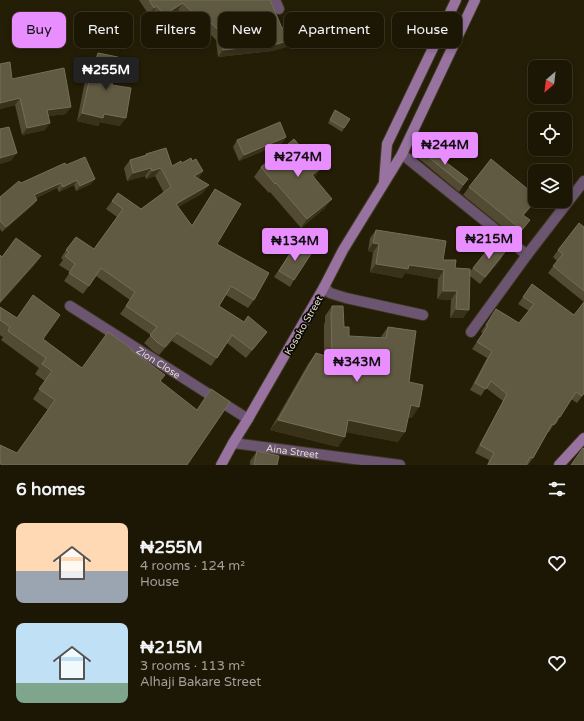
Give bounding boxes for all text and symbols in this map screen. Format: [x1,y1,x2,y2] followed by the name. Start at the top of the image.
[12,12,66,48] chip: Buy
[74,12,133,48] chip: Rent
[141,12,210,48] chip: Filters
[218,12,276,48] chip: New
[284,12,384,48] chip: Apartment
[392,12,462,48] chip: House
[78,57,134,91] pin: ₦255M
[528,60,572,104] north arrow
[528,60,572,208] map controls
[82,62,130,78] text: ₦255M
[528,112,572,156] button: locate
[417,132,473,166] pin: ₦244M
[421,137,469,153] text: ₦244M
[270,144,326,178] pin: ₦274M
[274,149,322,165] text: ₦274M
[528,164,572,208] button: layers
[461,226,517,260] pin: ₦215M
[267,228,323,262] pin: ₦134M
[465,231,513,247] text: ₦215M
[271,233,319,249] text: ₦134M
[282,294,326,357] street label: Kosoko Street
[134,345,183,382] street label: Zion Close
[329,349,385,383] pin: ₦343M
[333,354,381,370] text: ₦343M
[265,442,320,461] street label: Aina Street
[546,478,568,500] icon: filters
[16,479,85,500] text: 6 homes
[140,537,203,558] text: ₦255M
[48,539,96,587] icon: home
[546,552,568,574] icon: heart
[140,558,245,574] text: 4 rooms · 124 m²
[140,574,179,590] text: House
[140,637,203,658] text: ₦215M
[48,639,96,687] icon: home
[546,652,568,674] icon: heart
[140,658,245,674] text: 3 rooms · 113 m²
[140,674,261,690] text: Alhaji Bakare Street

